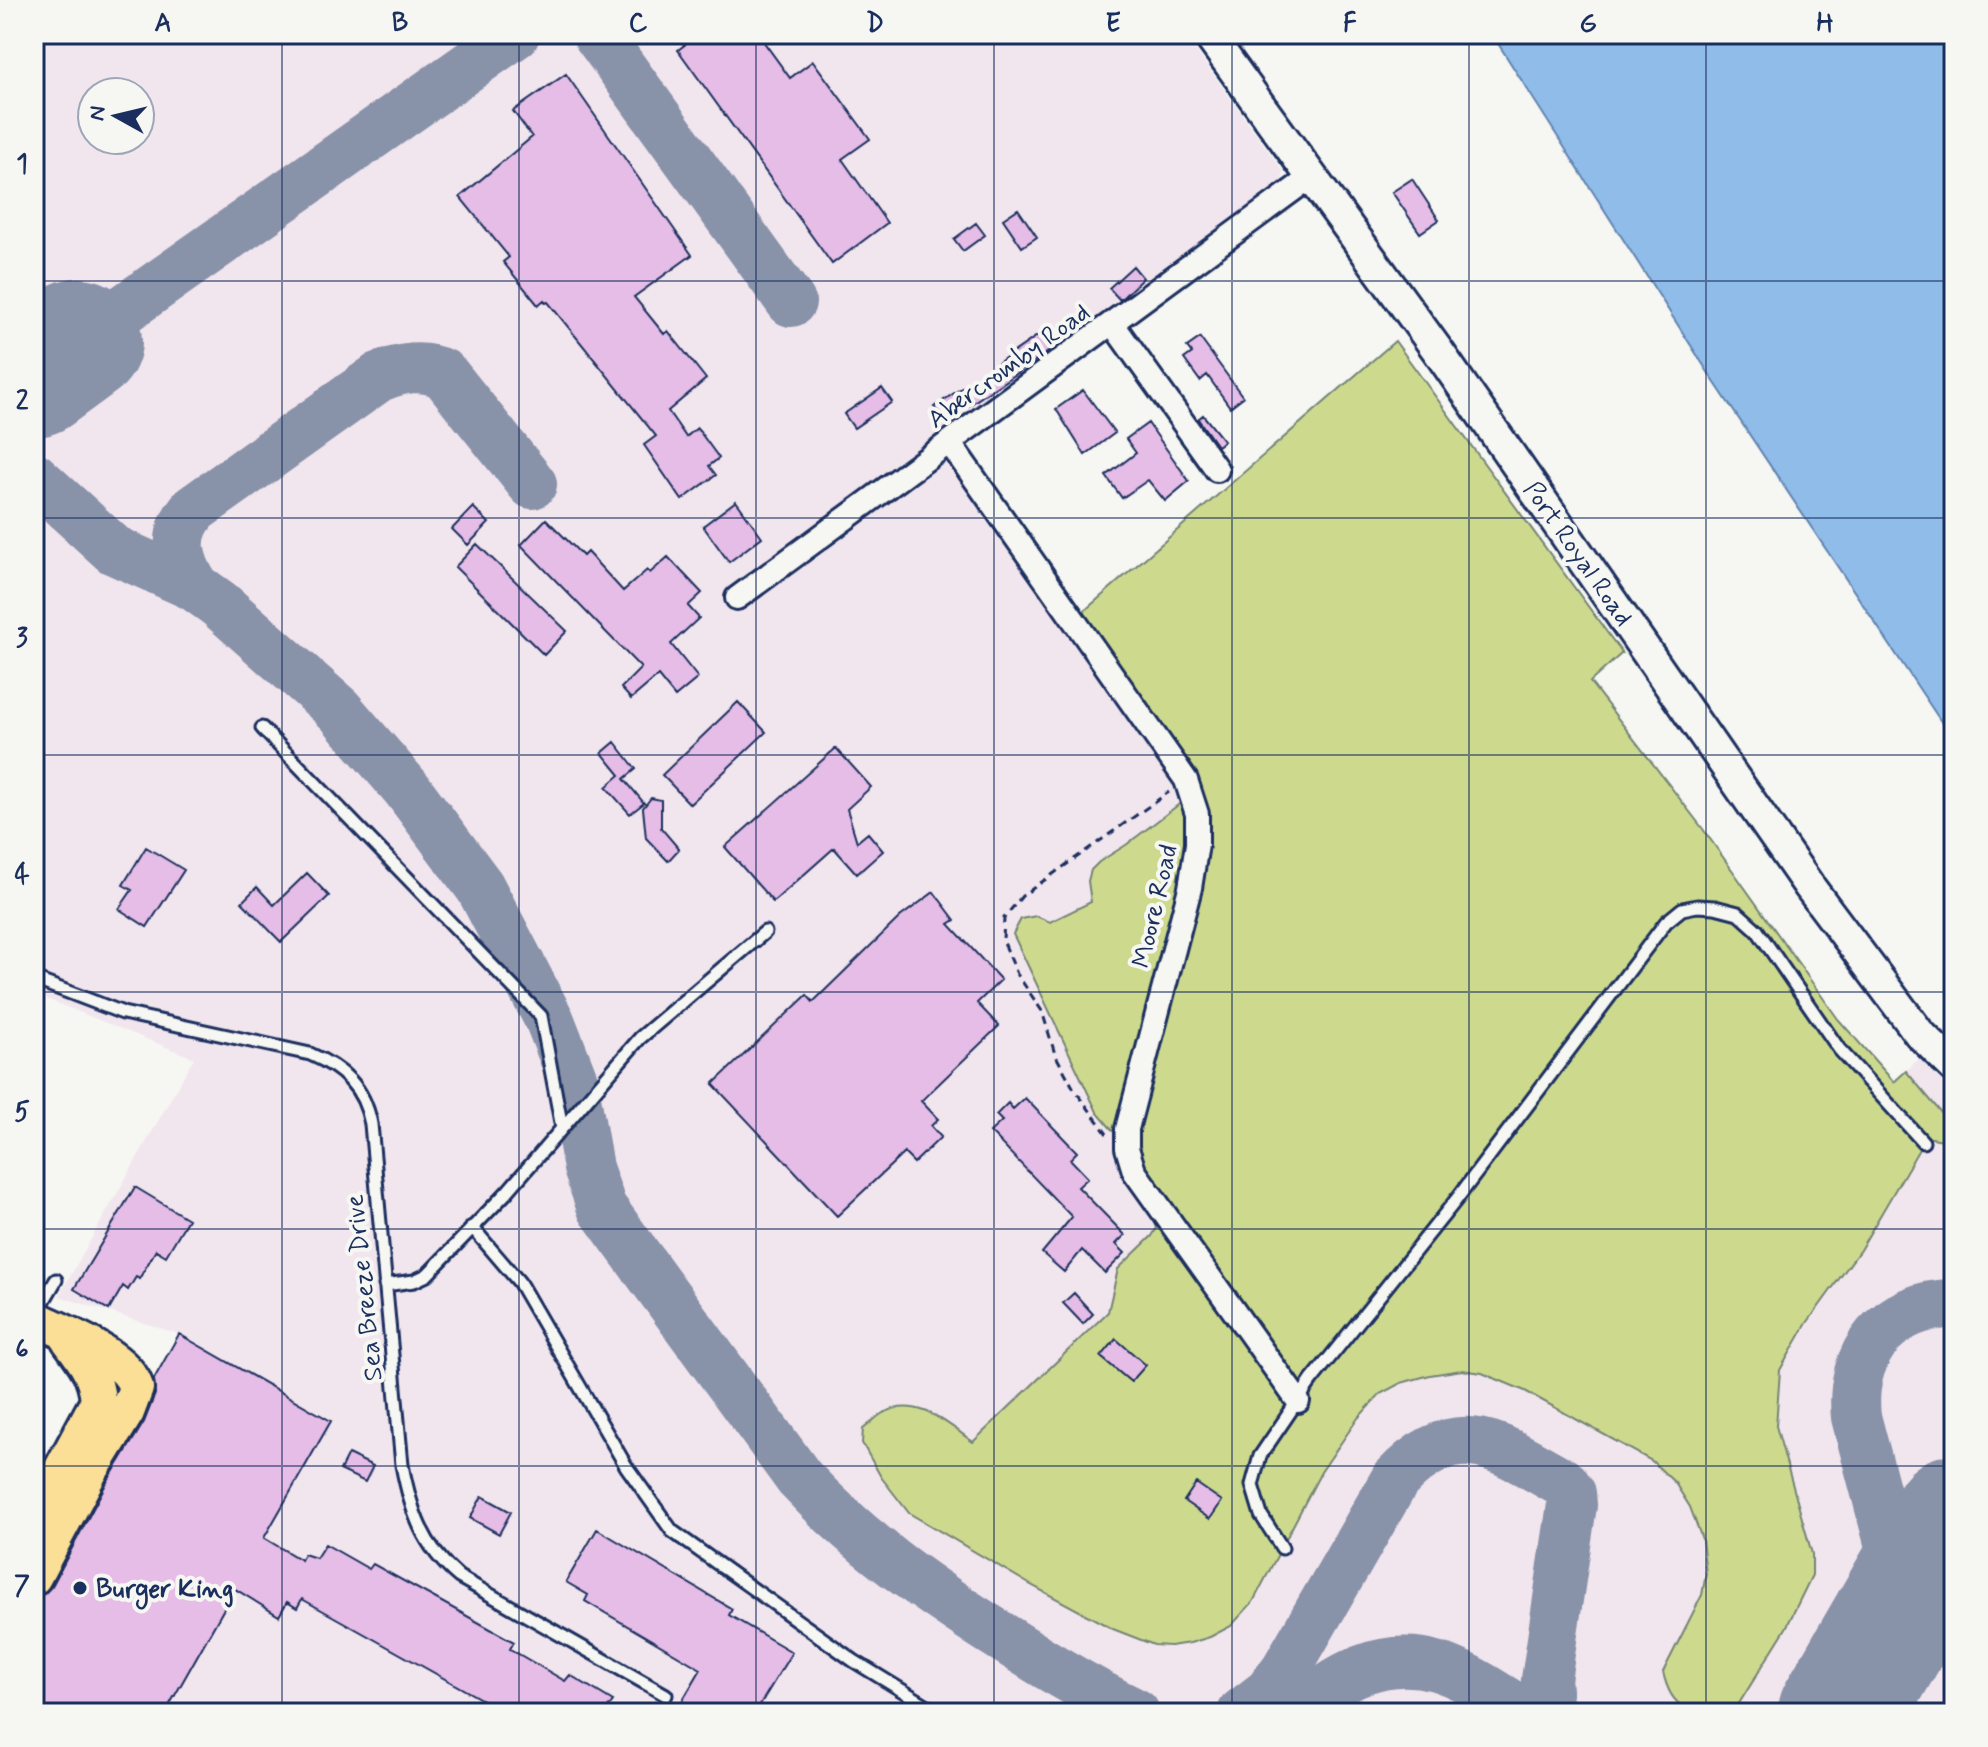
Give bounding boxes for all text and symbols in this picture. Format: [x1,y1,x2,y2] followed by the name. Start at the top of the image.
[154,7,172,41] text: A
[392,7,408,41] text: B
[629,7,648,41] text: C
[866,7,884,41] text: D
[1105,7,1121,41] text: E
[1343,7,1357,41] text: F
[1579,7,1597,41] text: G
[1817,7,1834,41] text: H
[76,76,156,156] north arrow
[83,104,113,123] text: N
[16,148,28,182] text: 1
[921,296,1097,437] street label: Abercromby Road
[16,385,29,419] text: 2
[1515,475,1640,633] street label: Port Royal Road
[16,622,28,656] text: 3
[1125,841,1187,972] street label: Moore Road
[14,859,30,893] text: 4
[14,1096,30,1130] text: 5
[338,1193,392,1383] street label: Sea Breeze Drive
[15,1333,29,1367] text: 6
[14,1570,30,1604] text: 7
[96,1573,234,1610] place label: Burger King
[71,1579,89,1597] marker: Burger King

